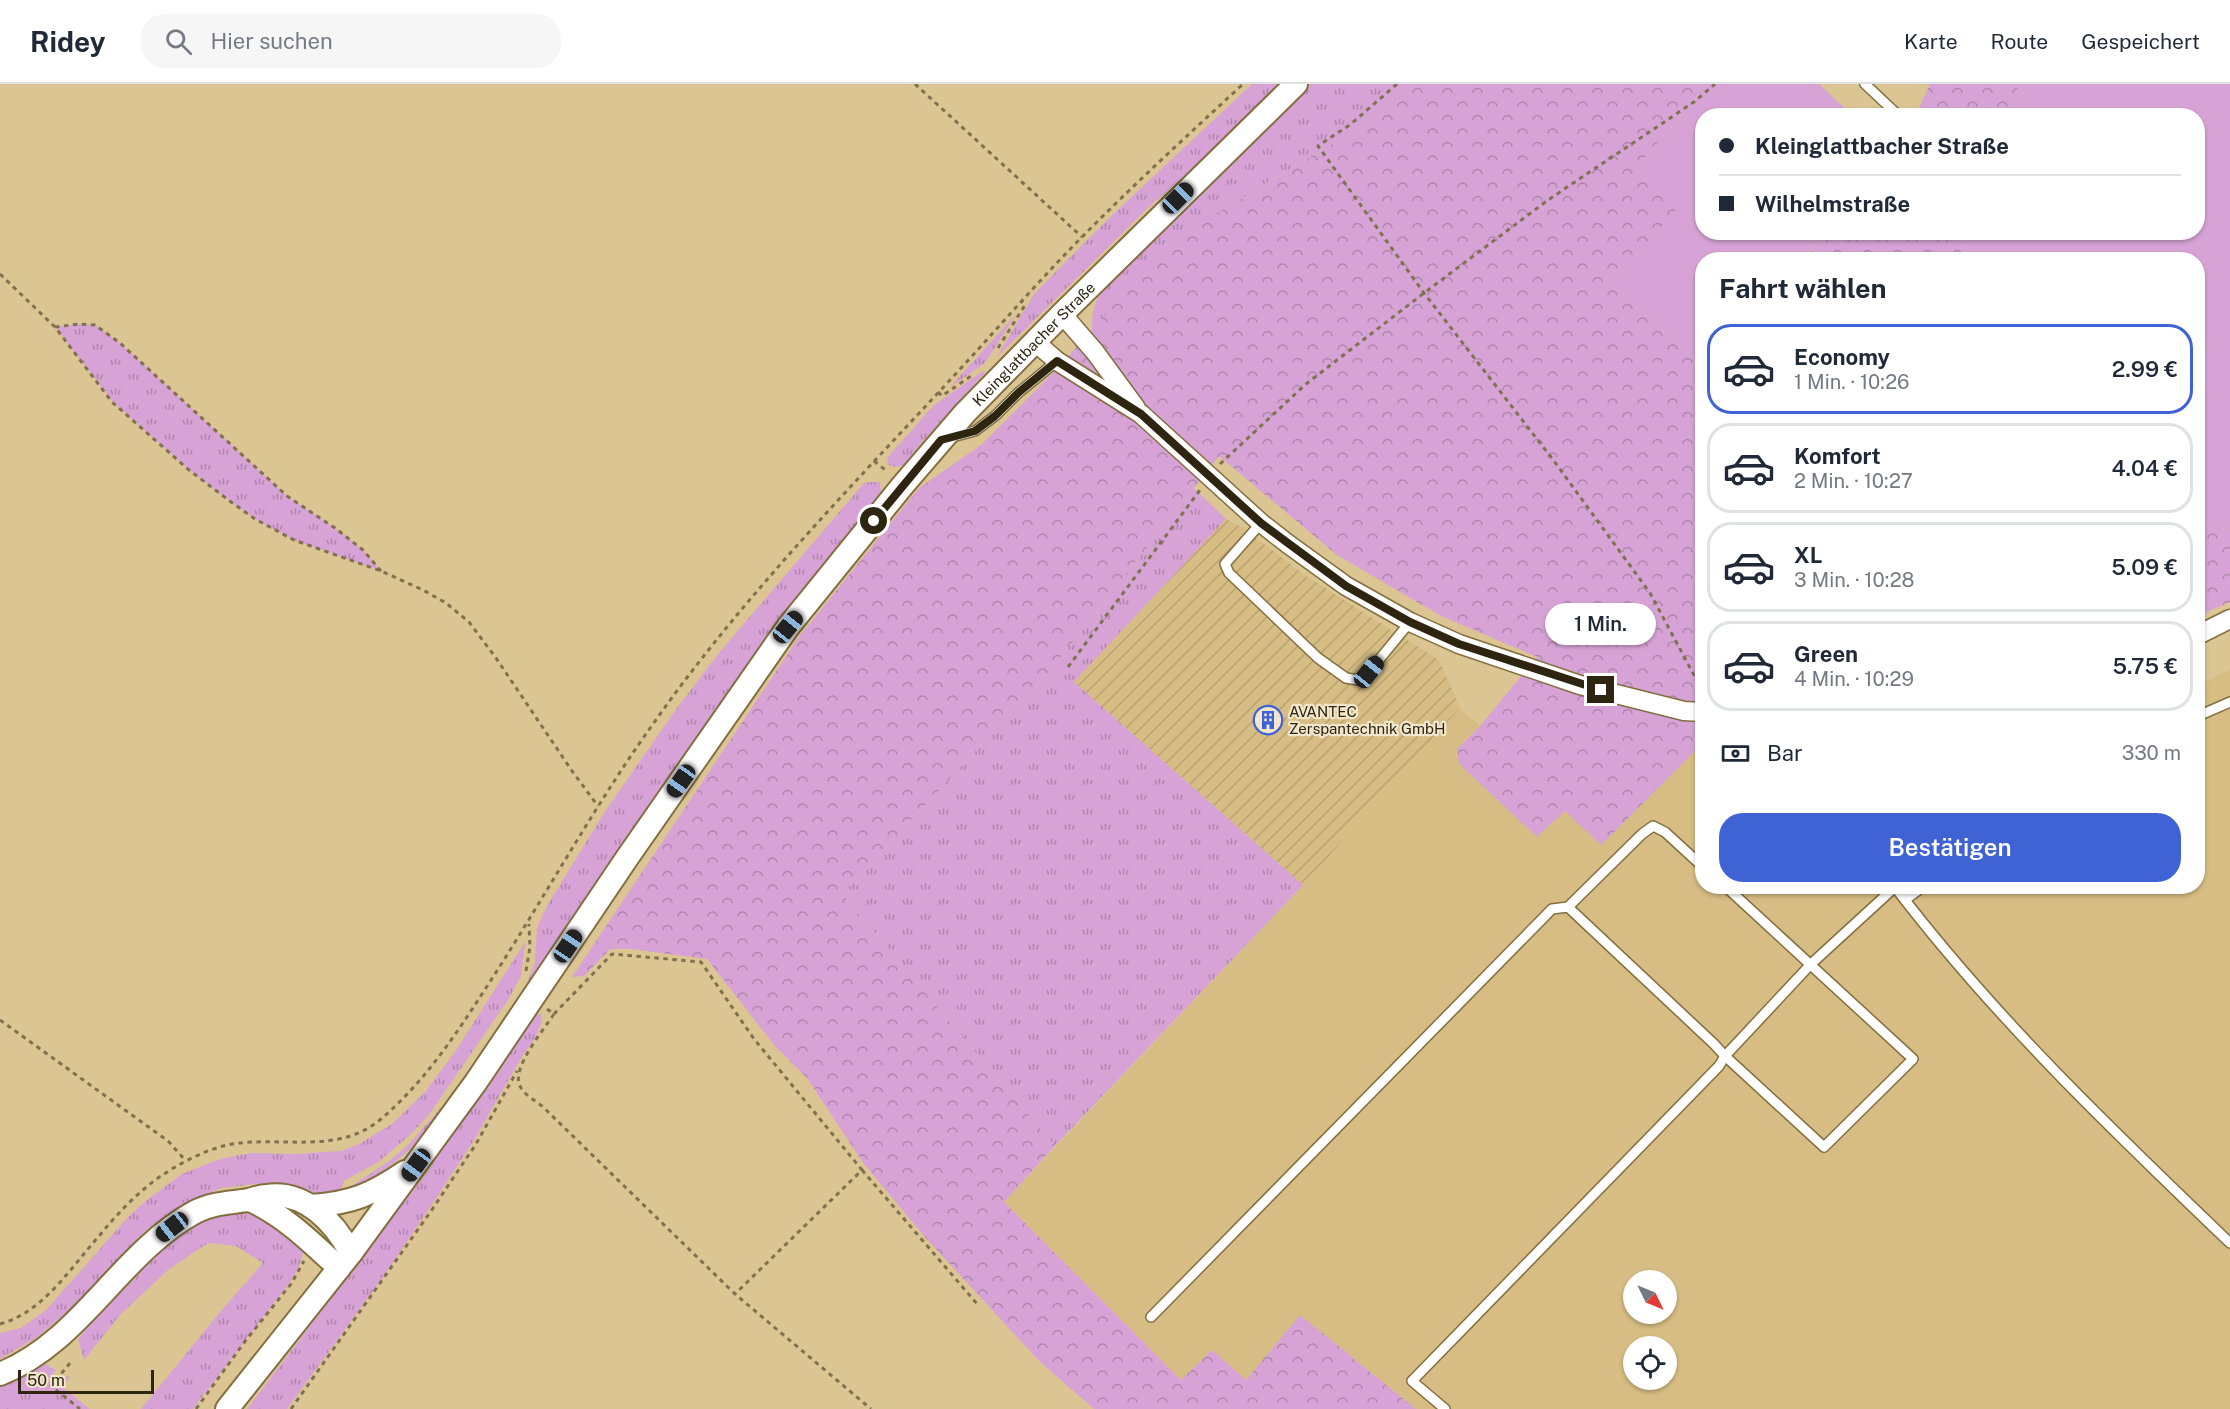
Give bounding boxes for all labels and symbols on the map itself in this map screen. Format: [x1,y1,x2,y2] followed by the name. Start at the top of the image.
[1159,179,1197,217] car
[969,278,1098,409] street label: Kleinglattbacher Straße
[860,507,887,534] route start
[1546,603,1656,645] callout: 1 Min.
[770,607,806,647] car
[1351,652,1387,692] car
[1587,676,1614,703] route end
[1289,703,1445,737] place label: AVANTEC Zerspantechnik GmbH
[1252,704,1284,736] building icon: AVANTEC Zerspantechnik GmbH
[663,761,699,801] car
[550,926,586,966] car
[398,1145,434,1185] car
[152,1209,192,1245] car
[1623,1270,1677,1324] north arrow
[18,1367,154,1394] scale bar

